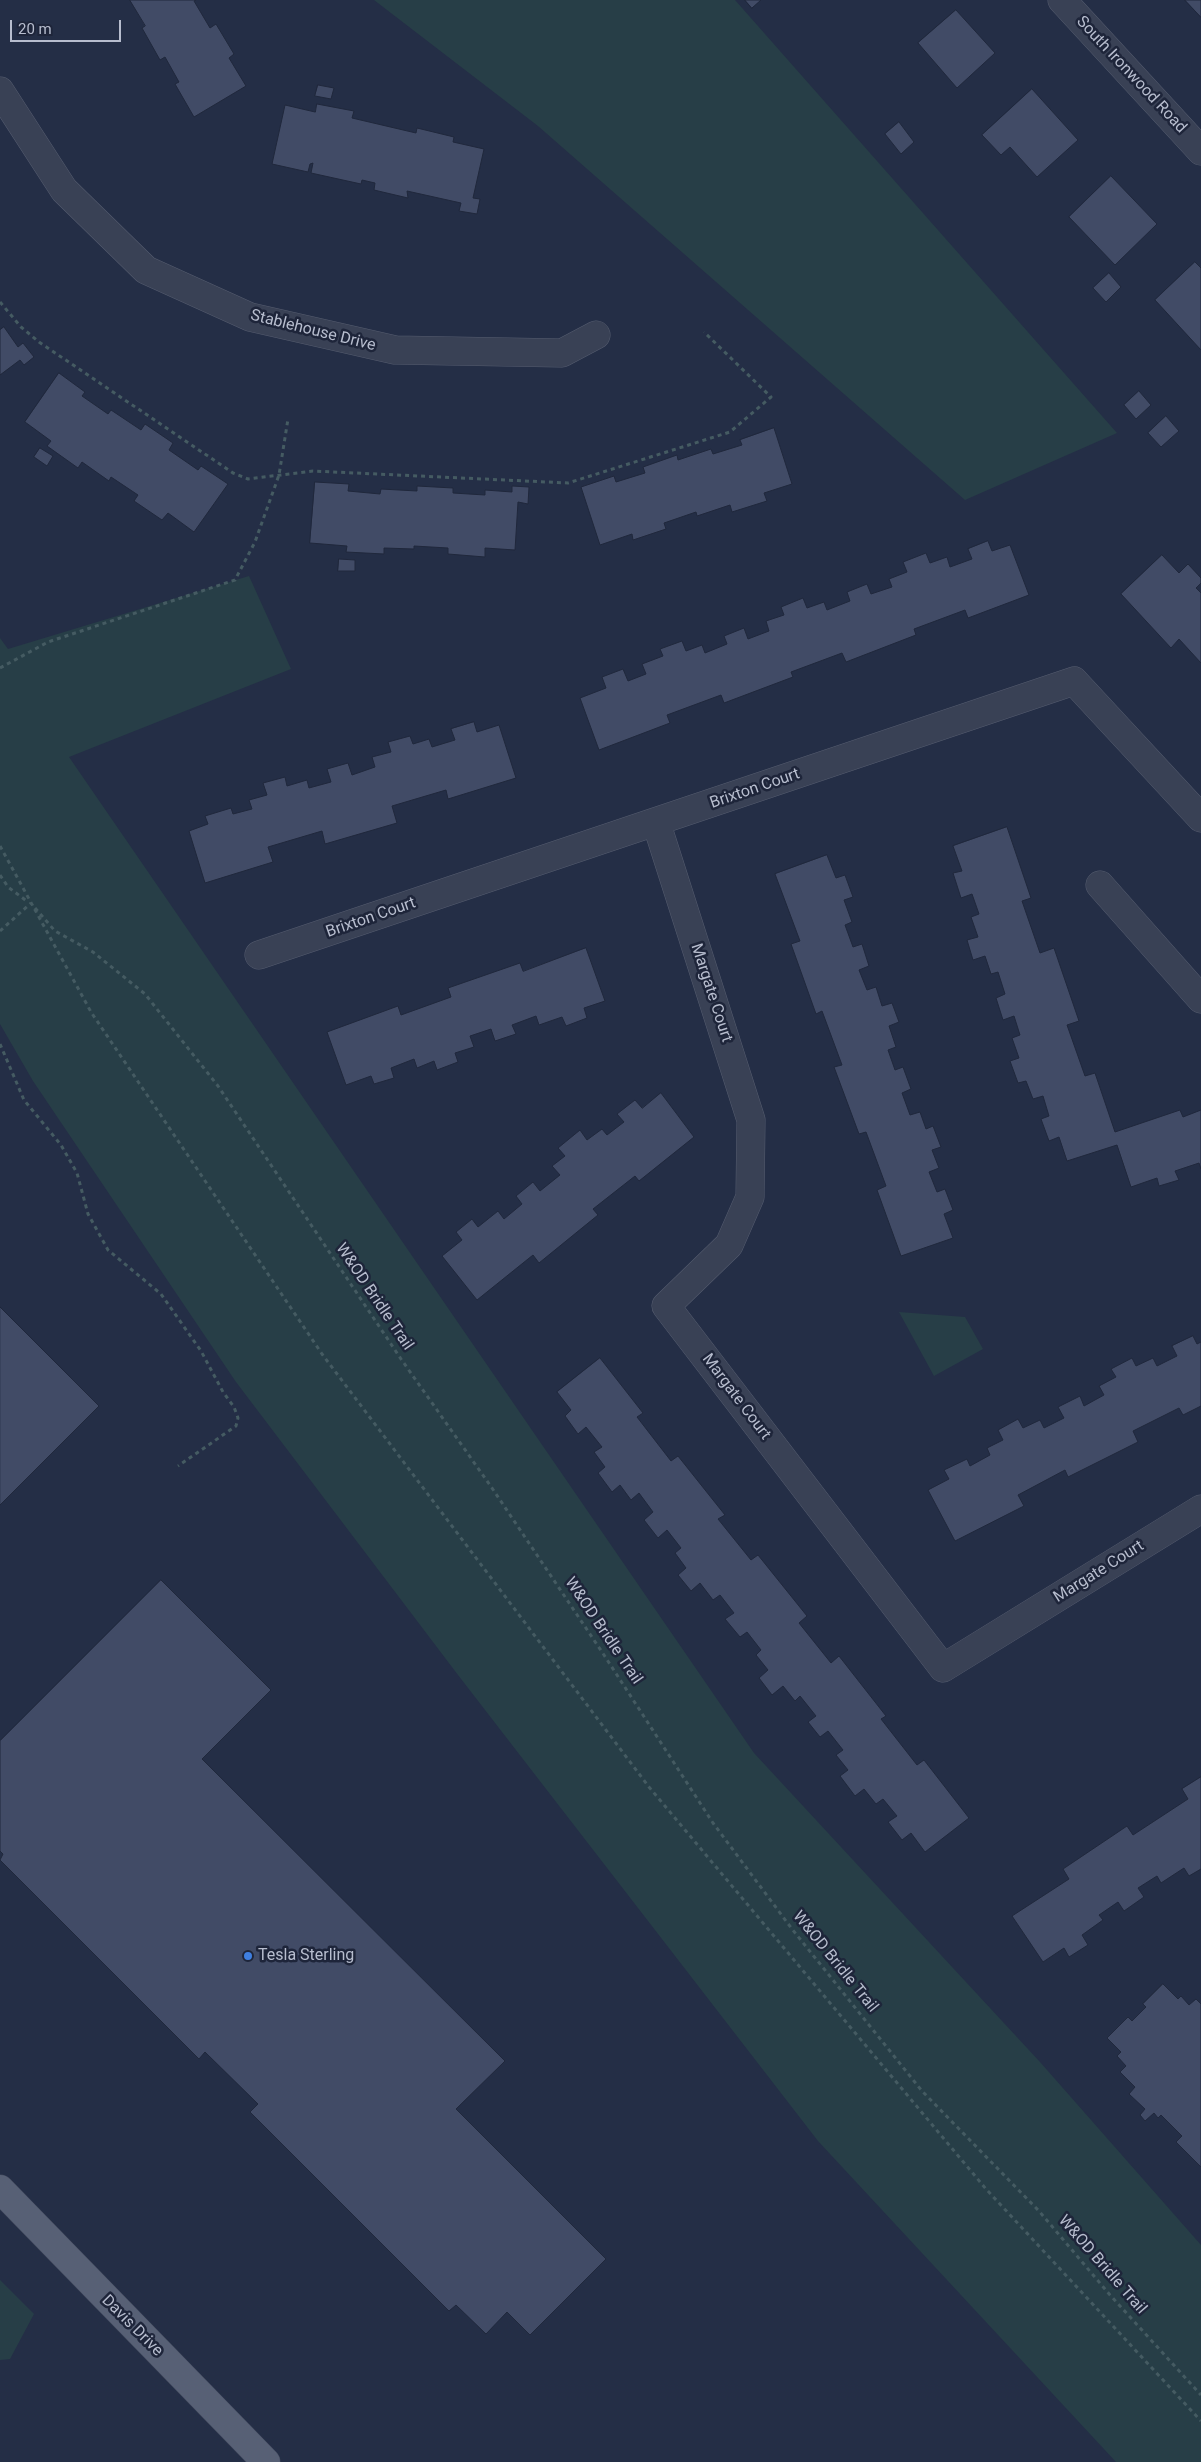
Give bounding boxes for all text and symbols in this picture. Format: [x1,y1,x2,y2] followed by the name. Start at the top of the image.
[12,10,124,42] scale bar
[1072,12,1190,138] street label: South Ironwood Road
[18,20,52,38] text: 20 m
[248,306,378,356] street label: Stablehouse Drive
[708,765,802,813] street label: Brixton Court
[324,894,418,942] street label: Brixton Court
[686,941,736,1045] street label: Margate Court
[331,1240,417,1354] street label: W&OD Bridle Trail
[697,1350,775,1444] street label: Margate Court
[1050,1537,1148,1607] street label: Margate Court
[560,1574,646,1688] street label: W&OD Bridle Trail
[788,1907,882,2017] street label: W&OD Bridle Trail
[258,1946,354,1966] place label: Tesla Sterling
[242,1950,254,1962] marker: Tesla Sterling
[1054,2212,1150,2318] street label: W&OD Bridle Trail
[97,2291,167,2361] street label: Davis Drive

